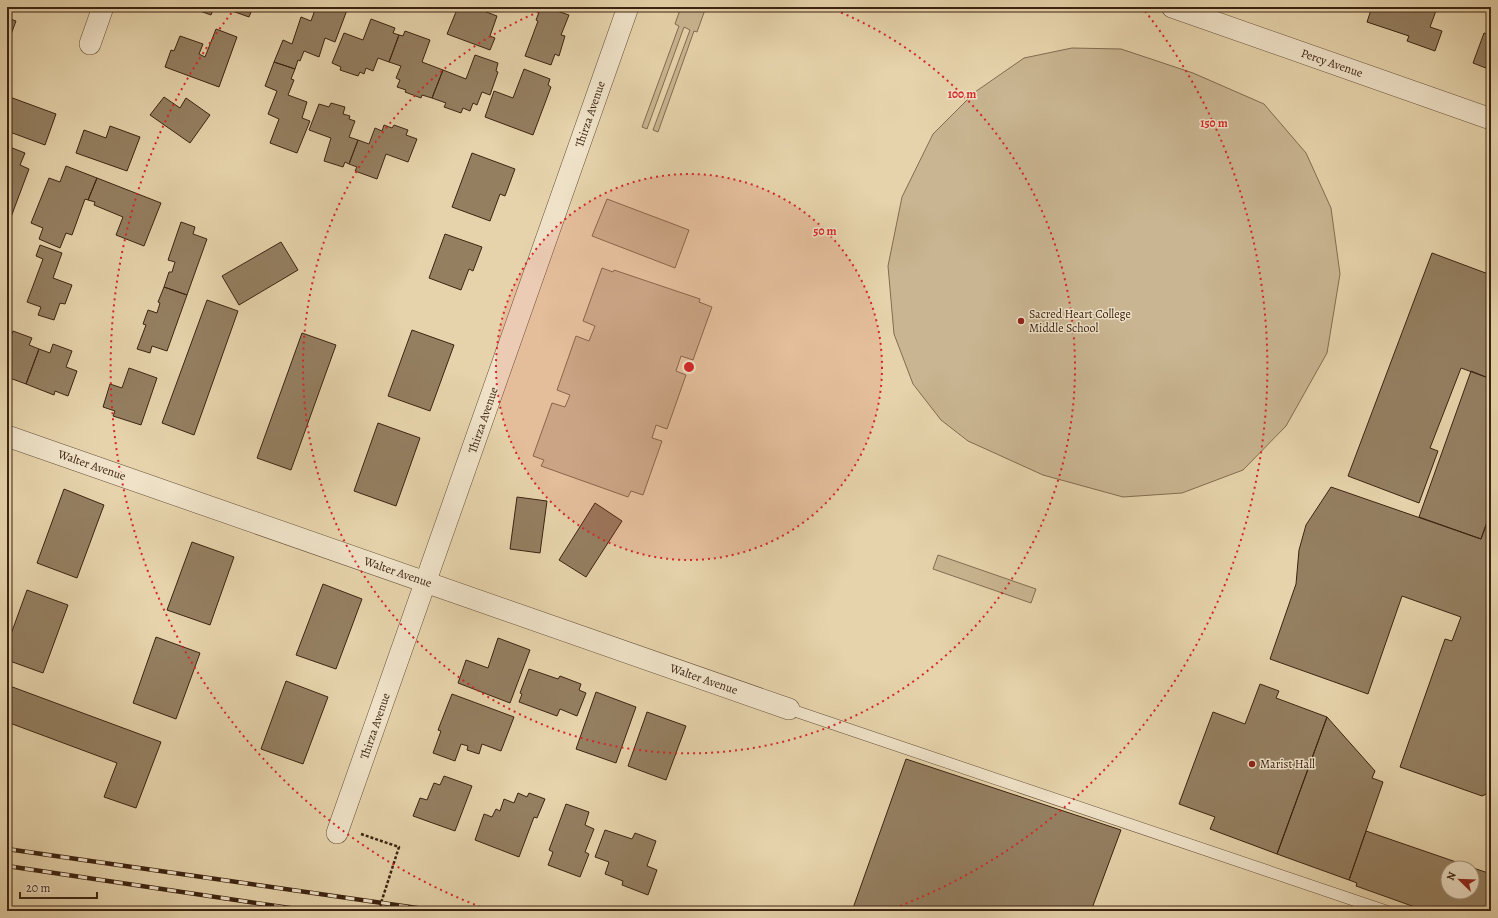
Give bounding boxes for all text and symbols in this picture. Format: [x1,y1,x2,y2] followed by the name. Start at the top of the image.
[1299,45,1365,81] street label: Percy Avenue
[571,79,609,149] street label: Thirza Avenue
[948,86,976,102] text: 100 m
[1200,115,1228,131] text: 150 m
[813,223,837,239] text: 50 m
[1029,306,1131,336] place label: Sacred Heart College Middle School
[1016,316,1026,326] marker: Sacred Heart College Middle School
[682,360,696,374] centre of rings
[464,385,502,455] street label: Thirza Avenue
[55,446,128,484] street label: Walter Avenue
[361,553,434,591] street label: Walter Avenue
[667,660,740,698] street label: Walter Avenue
[356,691,394,761] street label: Thirza Avenue
[1260,756,1315,772] place label: Marist Hall
[1247,759,1257,769] marker: Marist Hall
[1440,860,1480,900] north arrow
[1443,870,1460,883] text: N
[20,874,97,900] scale bar
[26,880,50,896] text: 20 m

